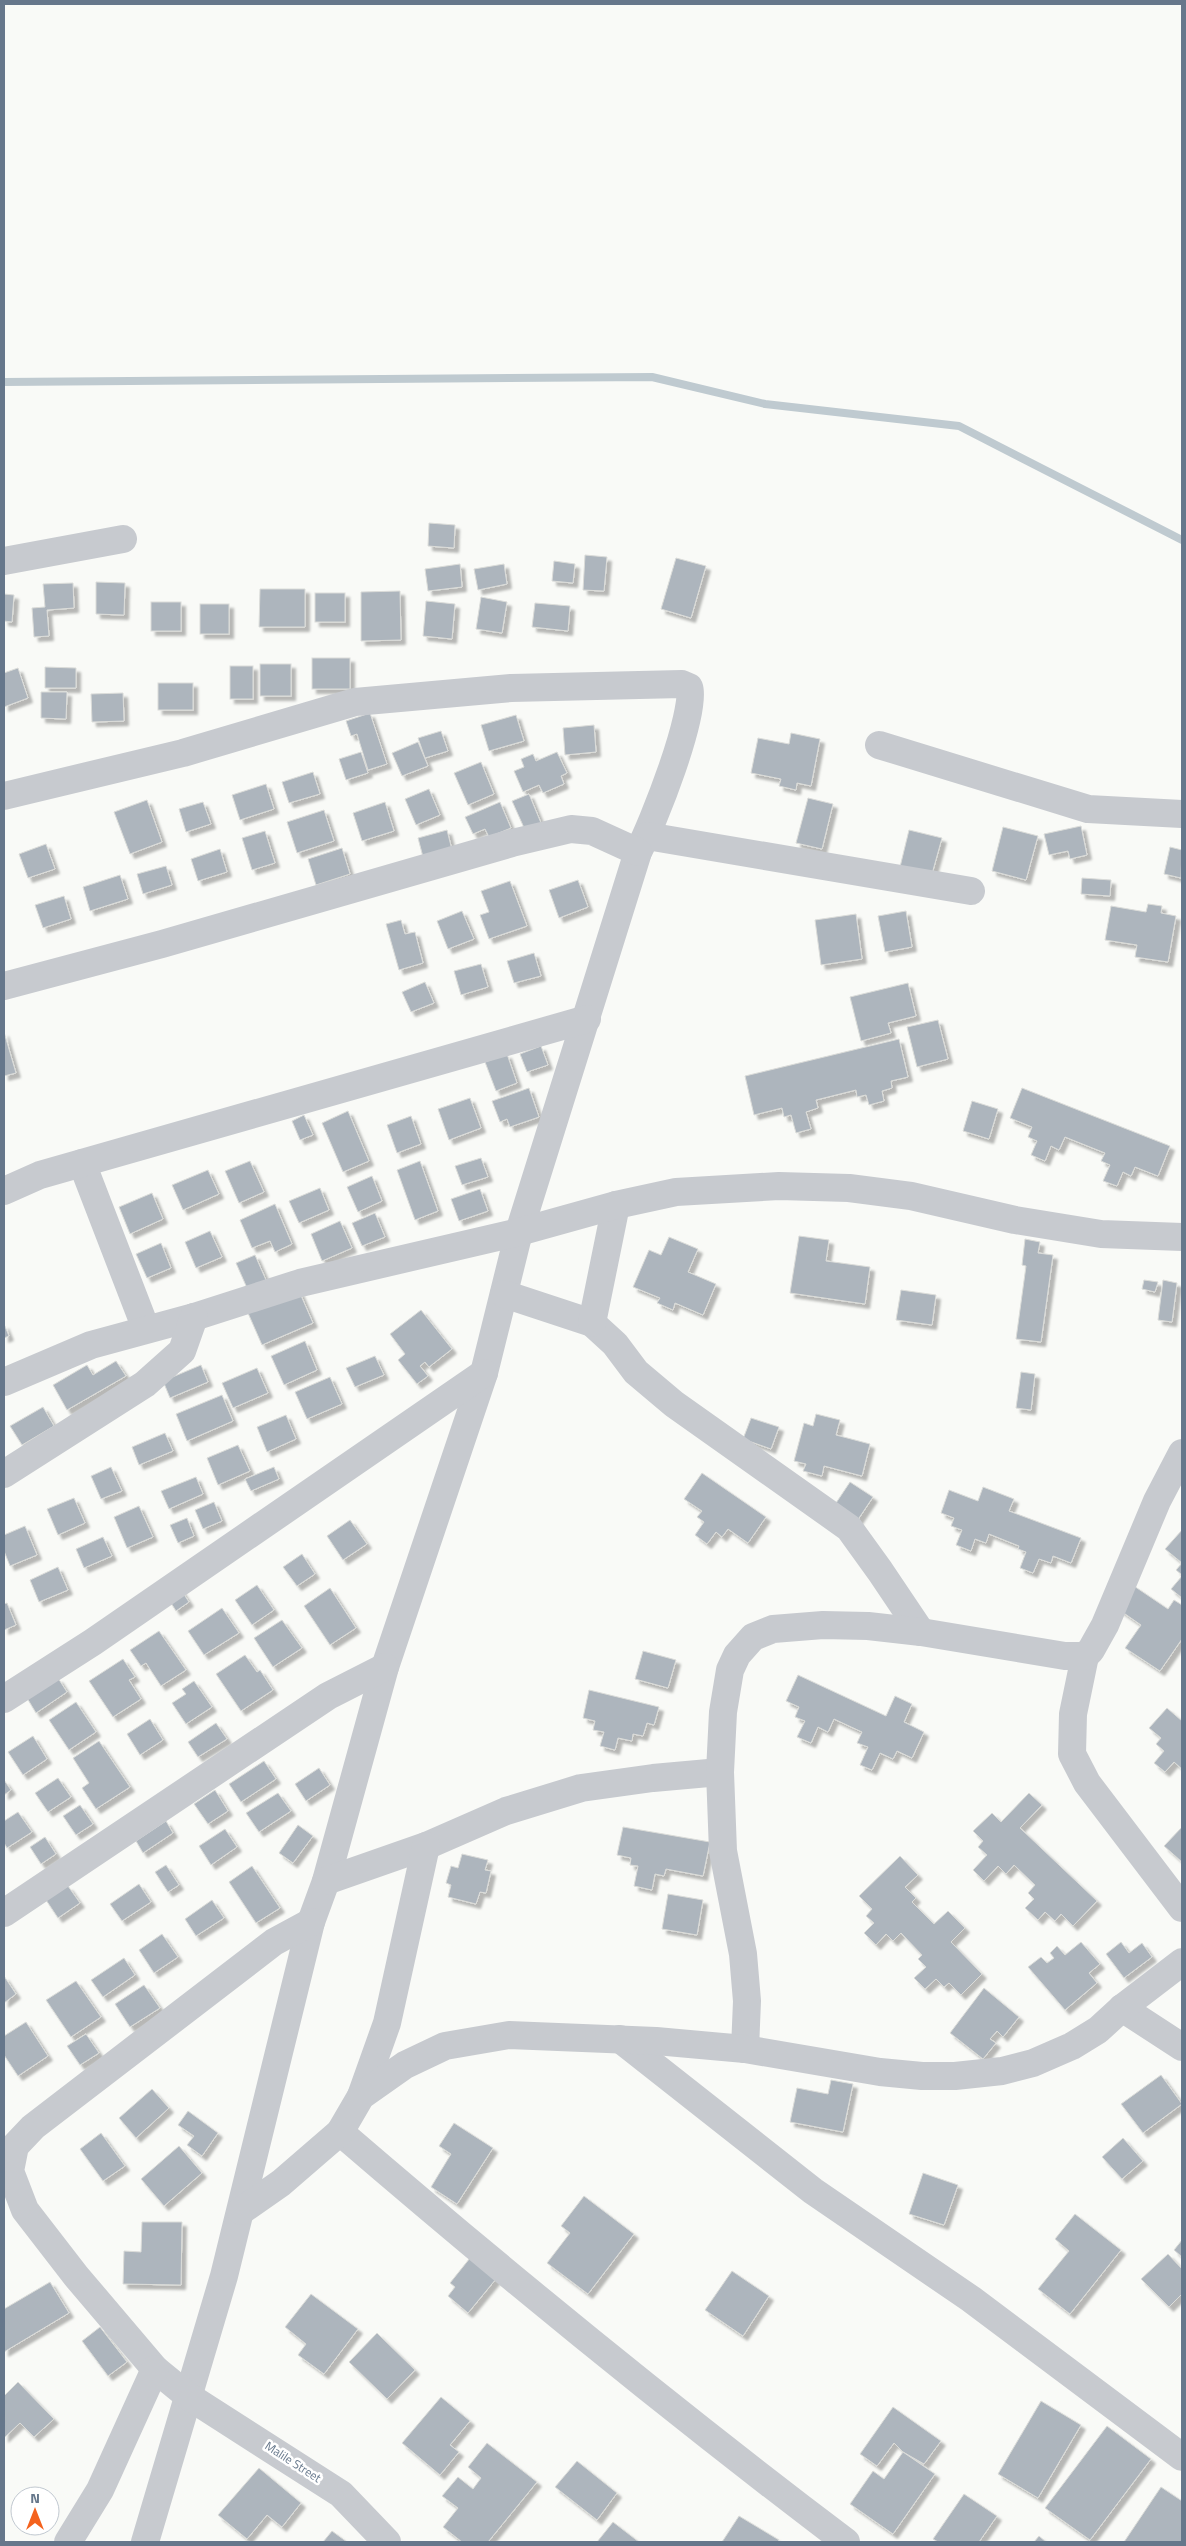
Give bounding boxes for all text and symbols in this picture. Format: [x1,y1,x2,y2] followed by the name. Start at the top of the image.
[261,2436,326,2487] street label: Malile Street
[10,2486,60,2536] north arrow
[30,2487,40,2508] text: N

